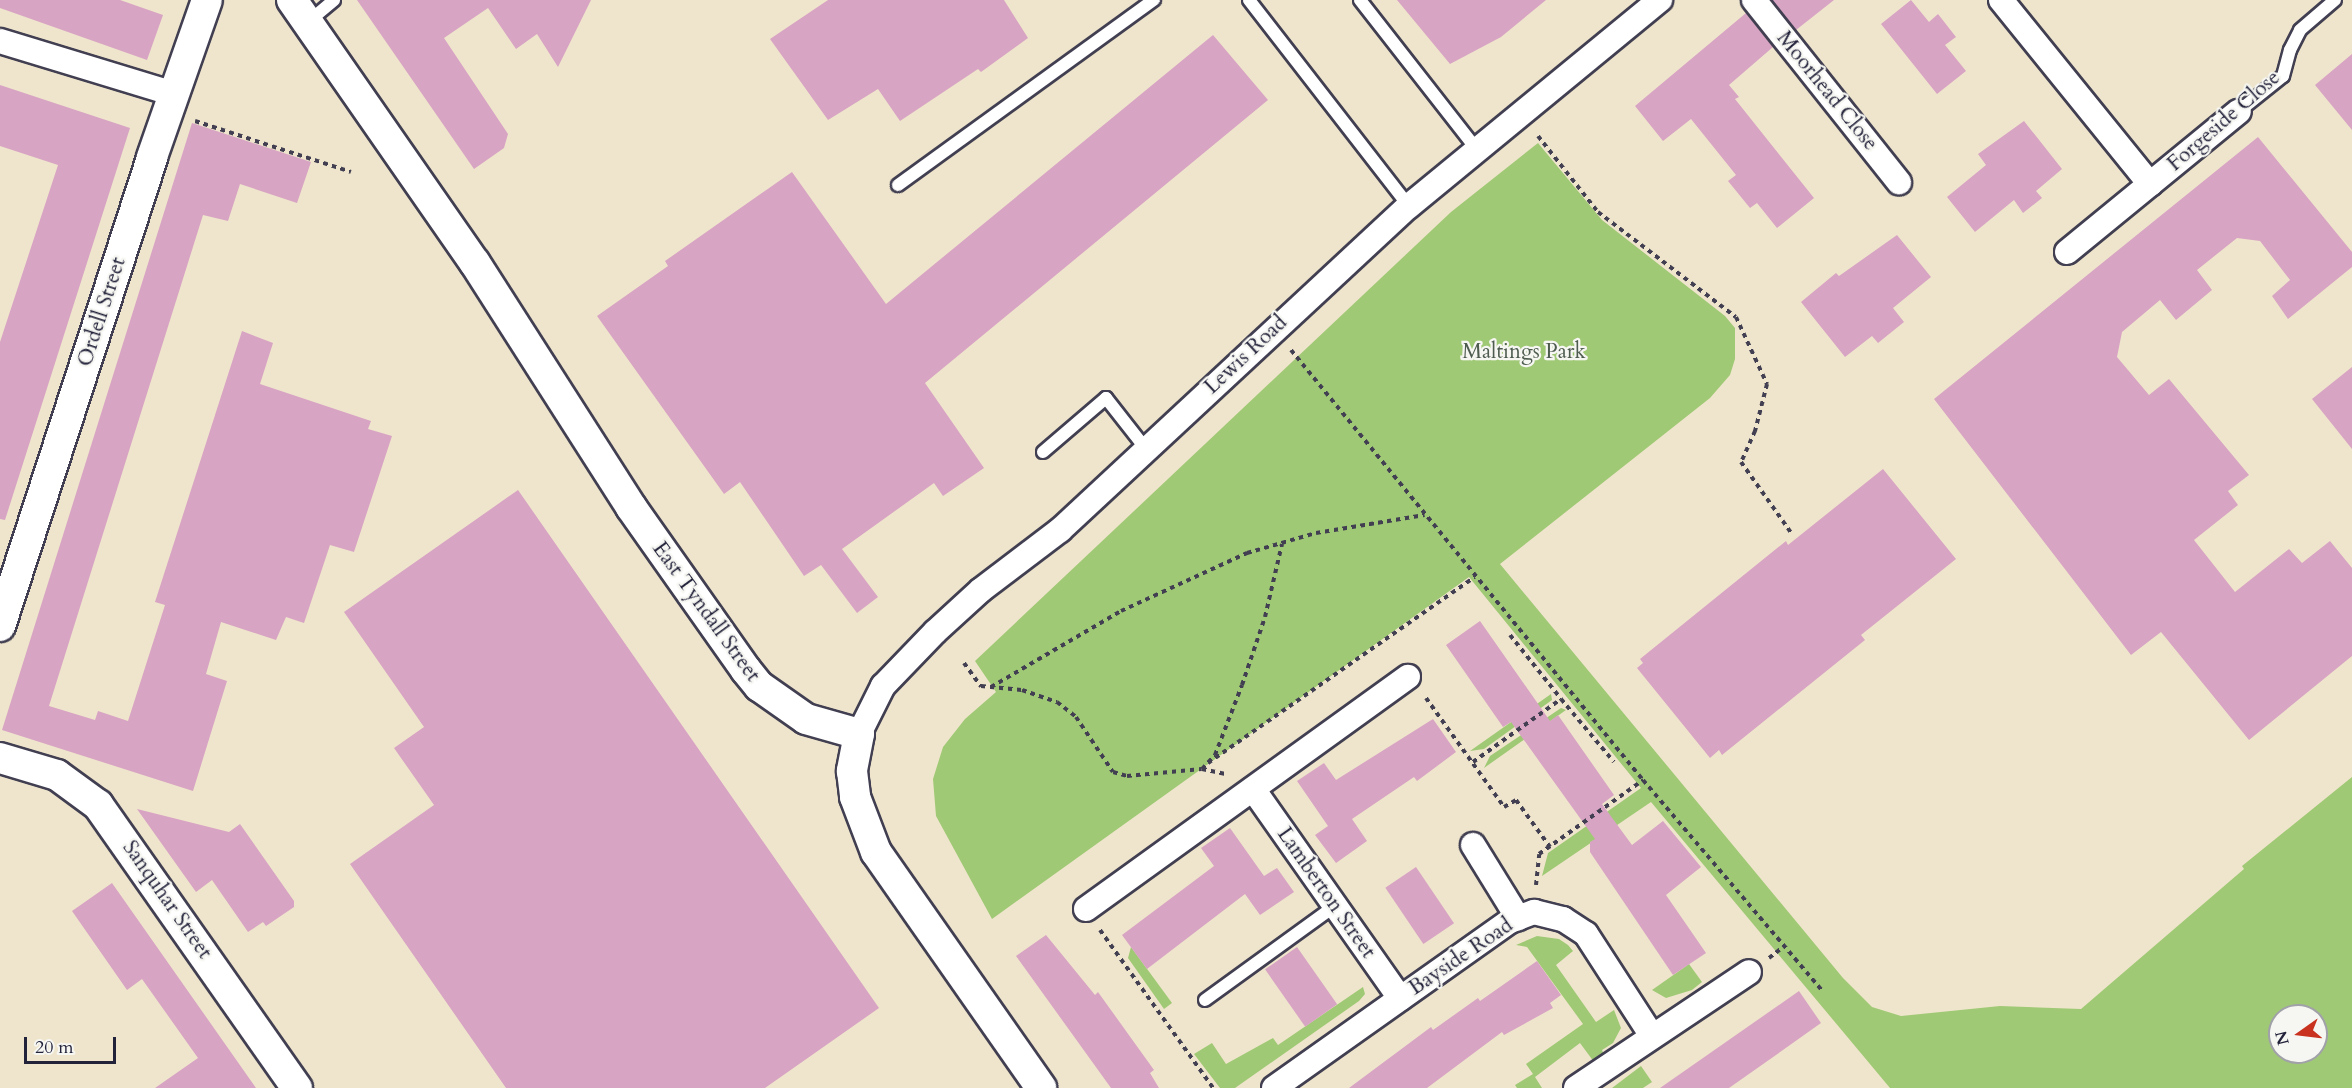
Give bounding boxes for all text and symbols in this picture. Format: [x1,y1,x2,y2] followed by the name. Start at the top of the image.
[1771,26,1883,156] street label: Moorhead Close
[2163,65,2285,177] street label: Forgeside Close
[73,254,131,370] street label: Ordell Street
[1199,310,1293,400] street label: Lewis Road
[1462,339,1586,365] park label: Maltings Park
[647,537,765,687] street label: East Tyndall Street
[1271,823,1381,963] street label: Lamberton Street
[117,836,217,964] street label: Sanquhar Street
[1404,913,1518,1001] street label: Bayside Road
[2268,1004,2328,1064] north arrow
[27,1025,118,1063] scale bar
[2270,1028,2295,1047] text: N
[35,1035,74,1060] text: 20 m

